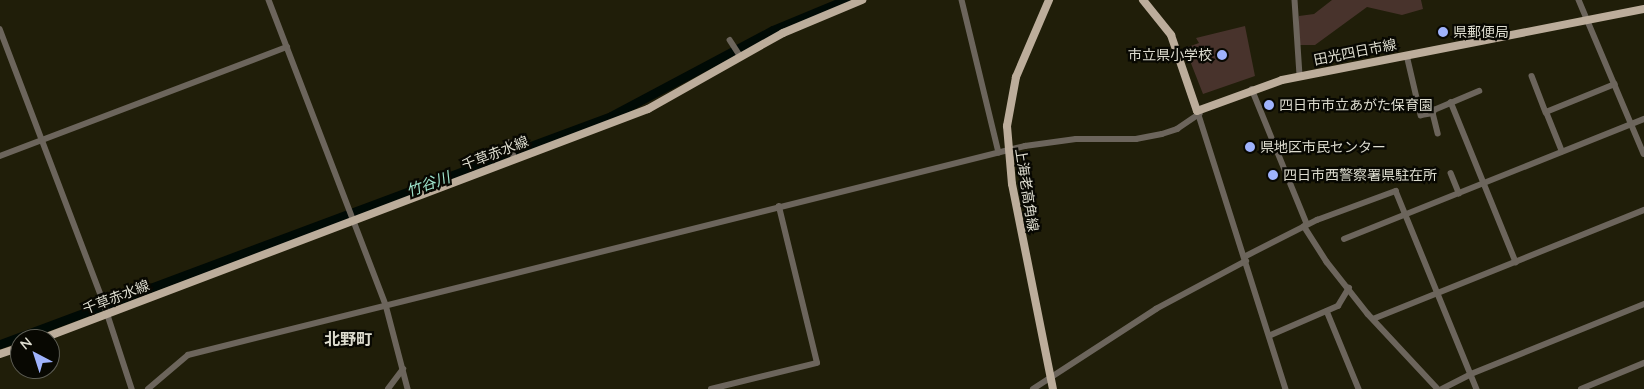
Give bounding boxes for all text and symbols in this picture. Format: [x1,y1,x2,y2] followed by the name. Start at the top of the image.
[1453,24,1509,40] place label: 県郵便局
[1437,26,1449,38] marker: 県郵便局
[1312,36,1398,68] street label: 田光四日市線
[1128,47,1212,63] place label: 市立県小学校
[1216,49,1228,61] marker: 市立県小学校
[1279,97,1433,113] place label: 四日市市立あがた保育園
[1263,99,1275,111] marker: 四日市市立あがた保育園
[459,133,531,173] street label: 千草赤水線
[1260,139,1386,155] place label: 県地区市民センター
[1244,141,1256,153] marker: 県地区市民センター
[1012,147,1042,233] street label: 上海老高角線
[1283,167,1437,183] place label: 四日市西警察署県駐在所
[404,168,452,200] water label: 竹谷川
[1267,169,1279,181] marker: 四日市西警察署県駐在所
[80,277,152,317] street label: 千草赤水線
[10,329,60,379] north arrow
[324,329,372,349] district label: 北野町
[16,333,36,353] text: N

